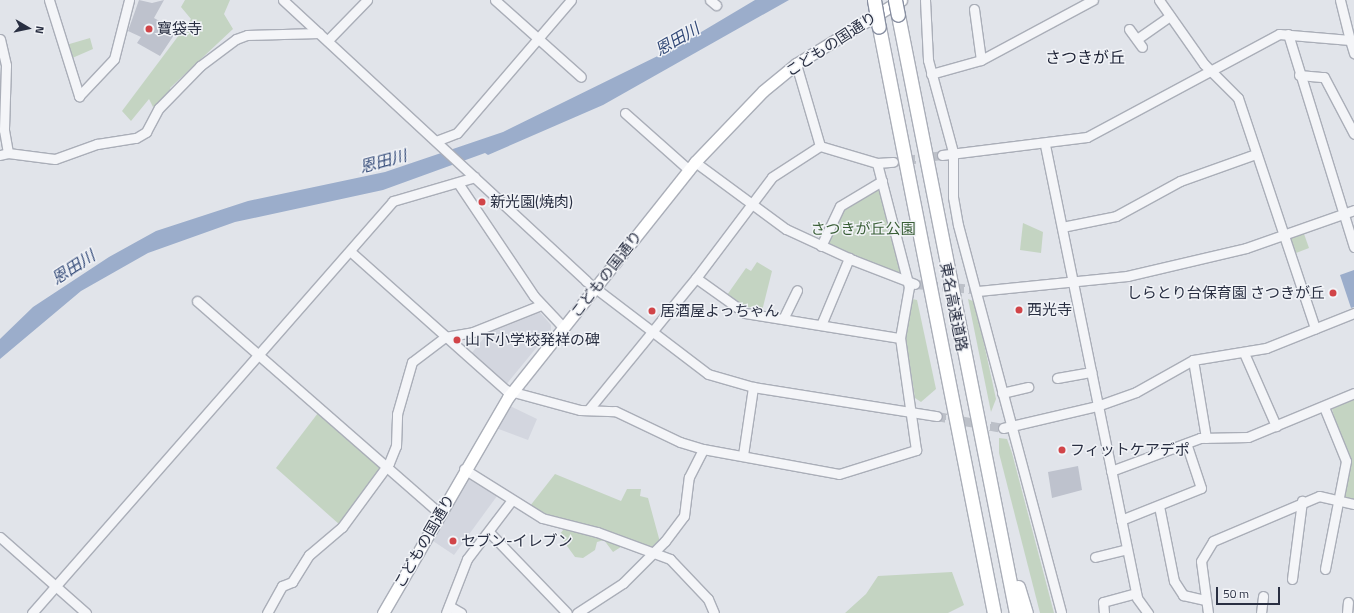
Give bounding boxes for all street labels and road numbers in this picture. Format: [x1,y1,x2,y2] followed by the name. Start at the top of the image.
[782,8,880,80] street label: こどもの国通り
[567,227,645,321] street label: こどもの国通り
[937,261,971,353] street label: 東名高速道路
[390,491,458,591] street label: こどもの国通り

